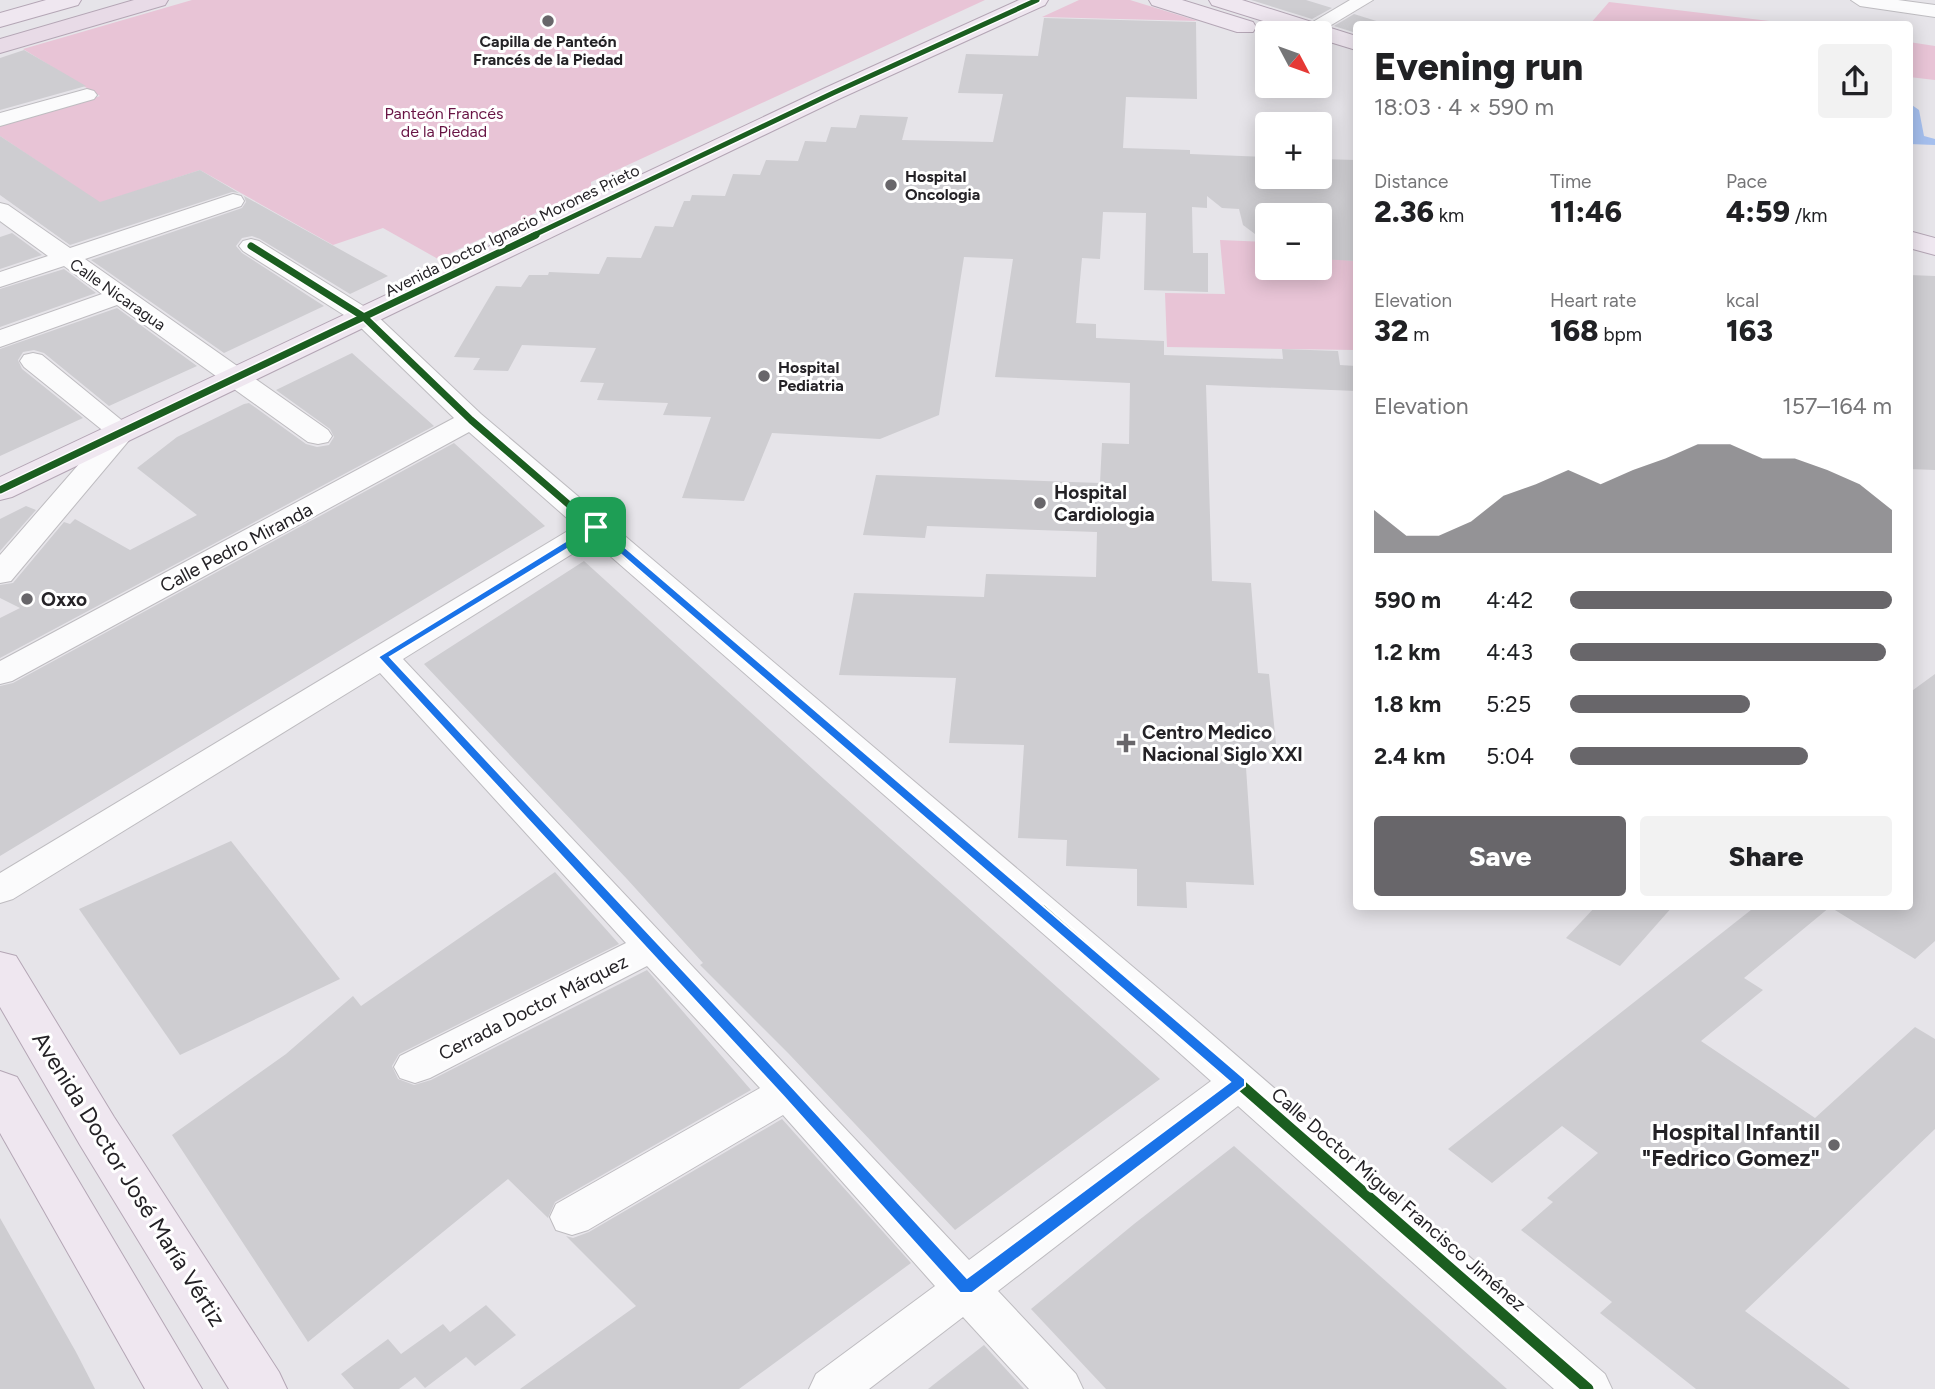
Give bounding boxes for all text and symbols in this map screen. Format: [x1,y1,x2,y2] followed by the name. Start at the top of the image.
[540,13,556,29] marker: Capilla de Panteón Francés de la Piedad
[1255,21,1332,98] north arrow
[1255,21,1332,280] map controls
[473,32,623,69] place label: Capilla de Panteón Francés de la Piedad
[1374,44,1583,90] text: Evening run
[1818,44,1892,118] button: share
[1374,93,1554,121] text: 18:03 · 4 × 590 m
[385,104,503,141] park label: Panteón Francés de la Piedad
[1255,112,1332,189] button: +
[382,160,642,300] street label: Avenida Doctor Ignacio Morones Prieto
[905,167,980,204] place label: Hospital Oncologia
[1374,170,1448,193] text: Distance
[1550,170,1591,193] text: Time
[1726,170,1767,193] text: Pace
[883,177,899,193] marker: Hospital Oncologia
[1374,193,1434,230] text: 2.36
[1550,193,1622,230] text: 11:46
[1726,193,1790,230] text: 4:59
[1255,203,1332,280] button: −
[1434,204,1464,227] text: km
[1790,204,1827,227] text: /km
[66,254,169,334] street label: Calle Nicaragua
[1374,289,1452,312] text: Elevation
[1550,289,1636,312] text: Heart rate
[1726,289,1759,312] text: kcal
[1374,312,1408,349] text: 32
[1550,312,1599,349] text: 168
[1726,312,1773,349] text: 163
[1408,323,1429,346] text: m
[1599,323,1642,346] text: bpm
[778,358,844,395] place label: Hospital Pediatria
[756,368,772,384] marker: Hospital Pediatria
[1374,392,1469,420] text: Elevation
[1782,392,1892,420] text: 157–164 m
[1054,481,1155,526] place label: Hospital Cardiologia
[1032,495,1048,511] marker: Hospital Cardiologia
[566,497,626,557] pin
[156,498,316,597] street label: Calle Pedro Miranda
[577,508,615,546] icon: arrive
[1374,586,1441,614] text: 590 m
[1486,586,1533,614] text: 4:42
[41,588,87,611] place label: Oxxo
[19,591,35,607] marker: Oxxo
[1374,638,1441,666] text: 1.2 km
[1486,638,1533,666] text: 4:43
[1374,690,1441,718] text: 1.8 km
[1486,690,1531,718] text: 5:25
[1142,721,1303,766] place label: Centro Medico Nacional Siglo XXI
[1116,733,1136,753] marker: Centro Medico Nacional Siglo XXI
[1374,742,1445,770] text: 2.4 km
[1486,742,1534,770] text: 5:04
[1374,816,1626,896] button: Save
[1640,816,1892,896] button: Share
[435,950,632,1065] street label: Cerrada Doctor Márquez
[26,1026,232,1332] street label: Avenida Doctor José María Vértiz
[1267,1083,1531,1316] street label: Calle Doctor Miguel Francisco Jiménez
[1642,1118,1820,1172] place label: Hospital Infantil "Fedrico Gomez"
[1826,1137,1842,1153] marker: Hospital Infantil "Fedrico Gomez"

